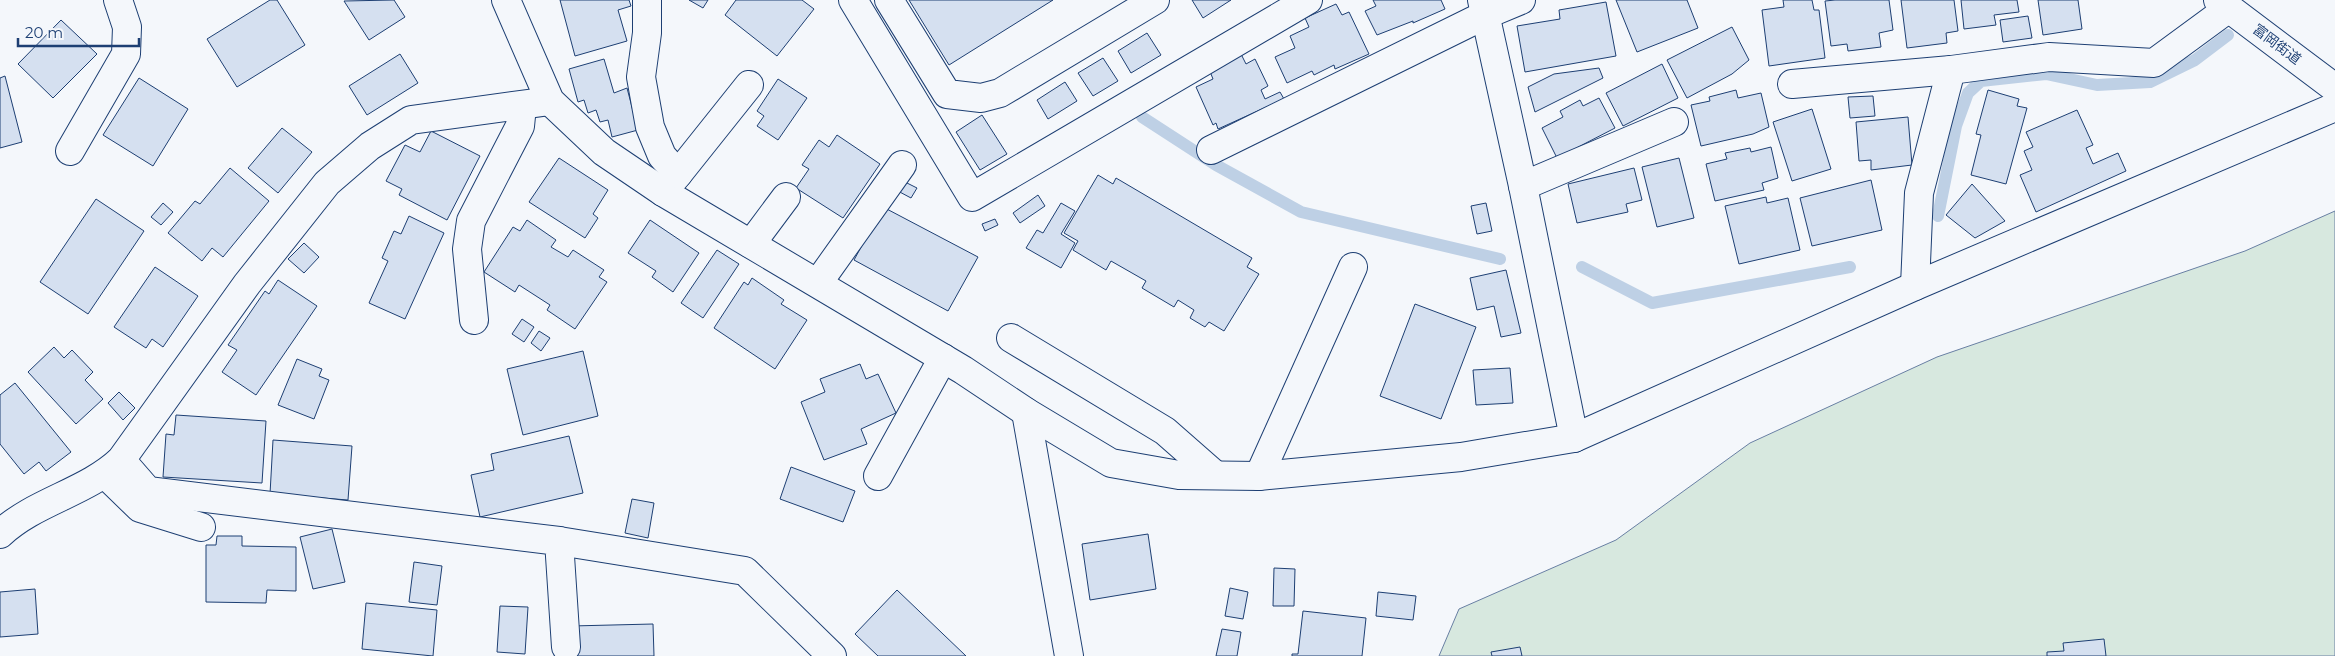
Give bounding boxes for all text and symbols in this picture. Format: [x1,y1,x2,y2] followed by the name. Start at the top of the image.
[18,15,139,47] scale bar
[2249,20,2305,68] street label: 富岡街道
[25,23,63,42] text: 20 m

